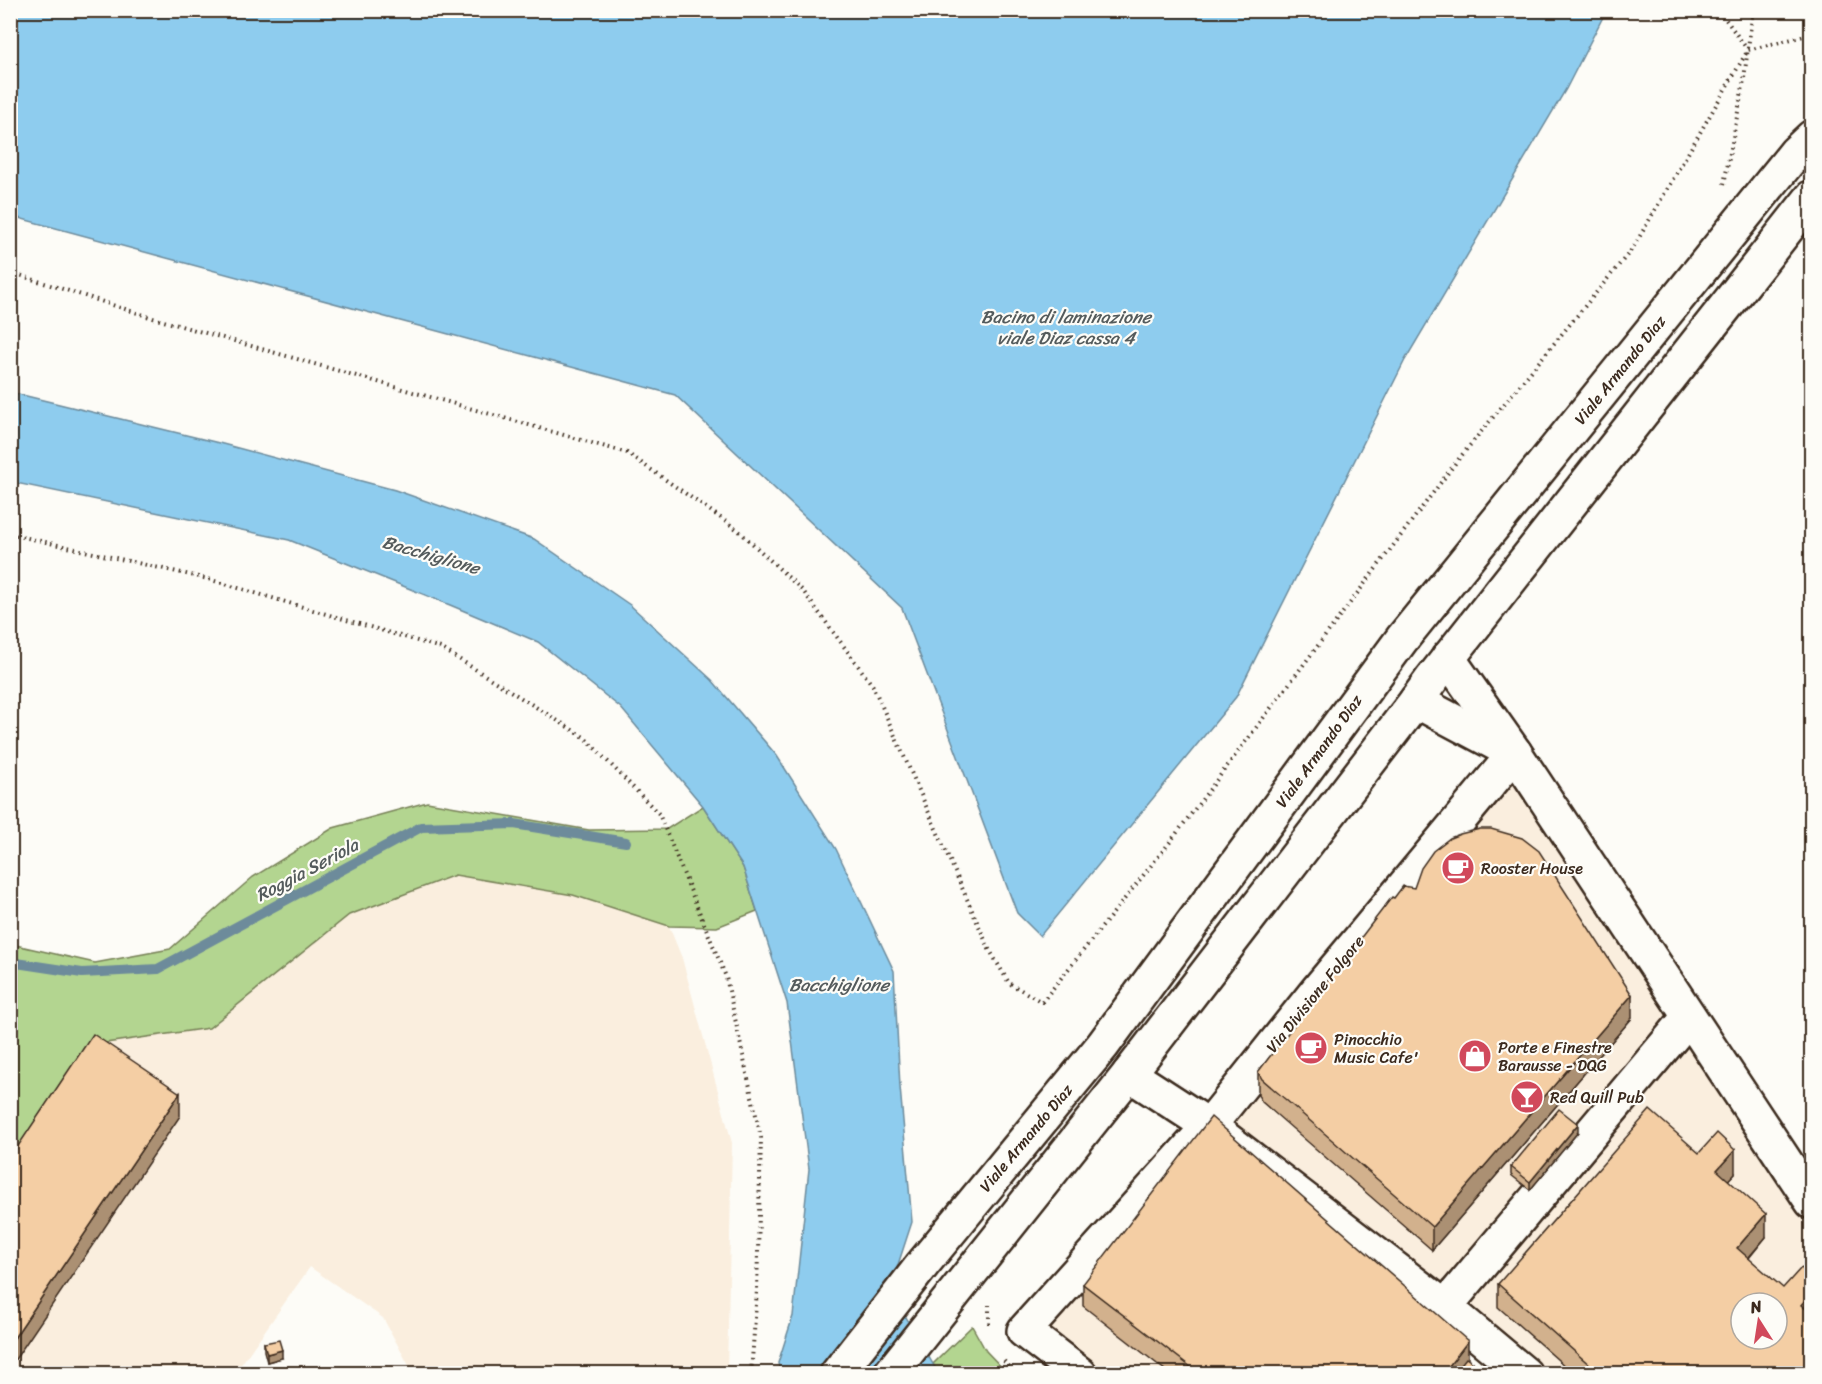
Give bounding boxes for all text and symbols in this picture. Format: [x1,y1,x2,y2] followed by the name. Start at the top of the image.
[981,301,1153,354] water label: Bacino di laminazione viale Diaz cassa 4
[1566,308,1674,431] street label: Viale Armando Diaz
[378,526,485,585] water label: Bacchiglione
[1268,688,1371,814] street label: Viale Armando Diaz
[250,828,366,911] water label: Roggia Seriola
[1440,850,1476,886] cafe icon: Rooster House
[1481,854,1583,883] place label: Rooster House
[1258,929,1372,1059] street label: Via Divisione Folgore
[789,969,891,1001] water label: Bacchiglione
[1334,1025,1419,1072] place label: Pinocchio Music Cafe'
[1293,1030,1329,1066] cafe icon: Pinocchio Music Cafe'
[1498,1033,1612,1080] place label: Porte e Finestre Barausse - DQG
[1457,1038,1493,1074] shop icon: Porte e Finestre Barausse - DQG
[972,1077,1081,1199] street label: Viale Armando Diaz
[1509,1079,1545,1115] bar icon: Red Quill Pub
[1550,1083,1644,1112] place label: Red Quill Pub
[1729,1291,1789,1351] north arrow
[1747,1291,1765,1322] text: N

